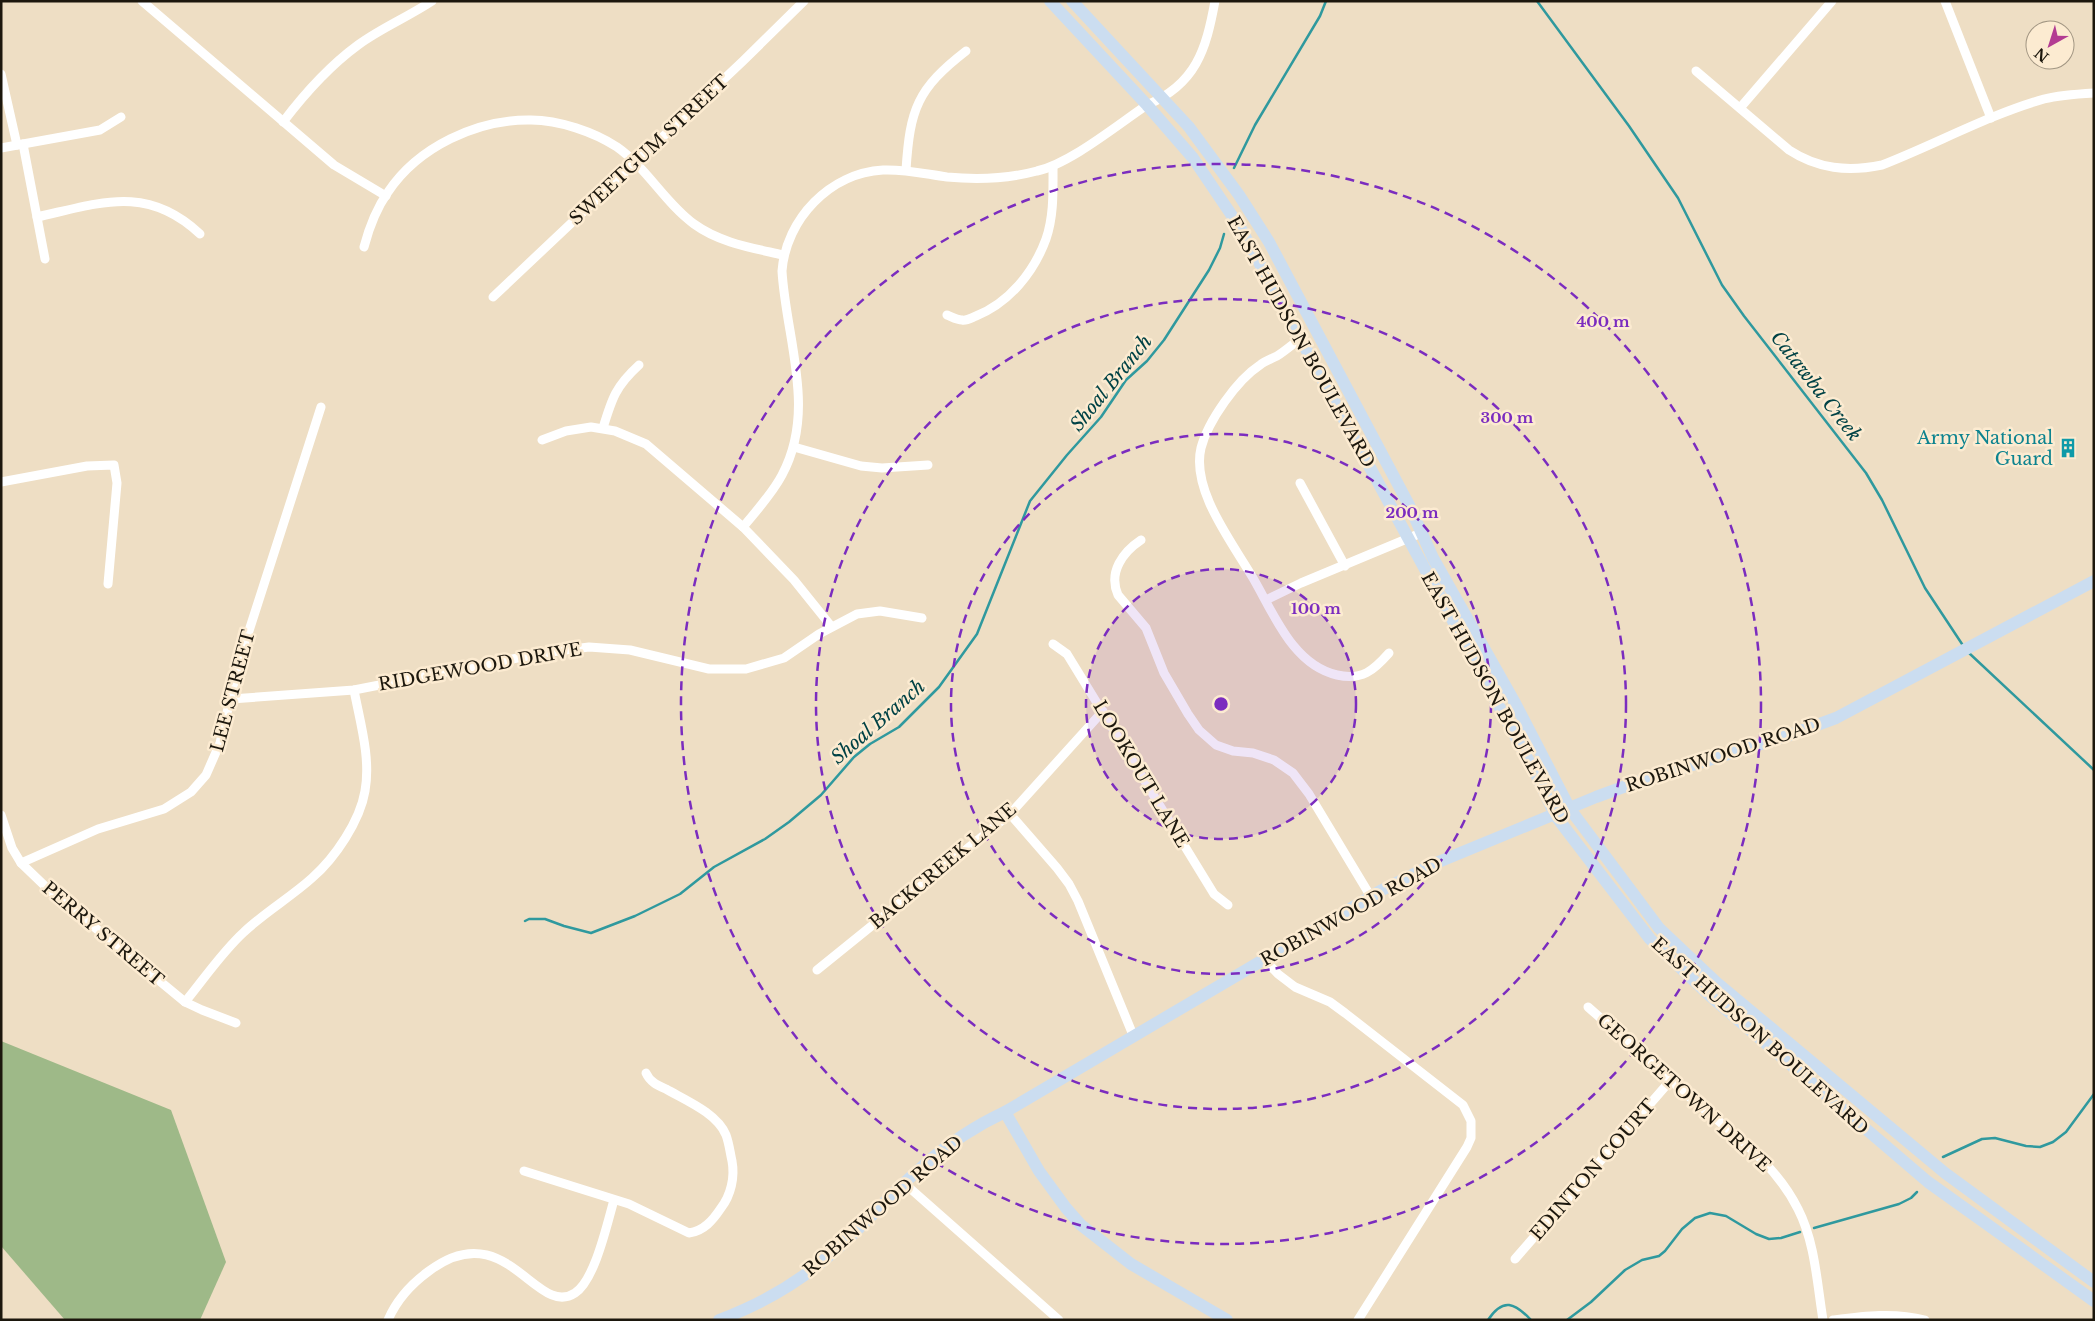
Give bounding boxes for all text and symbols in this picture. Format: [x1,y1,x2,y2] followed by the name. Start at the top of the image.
[2025,20,2075,70] north arrow
[2031,44,2053,66] text: N
[565,70,734,230] street label: SWEETGUM STREET
[1222,212,1380,472] street label: EAST HUDSON BOULEVARD
[1576,312,1630,331] text: 400 m
[1766,326,1866,446] water label: Catawba Creek
[1065,330,1157,436] water label: Shoal Branch
[1481,408,1534,427] text: 300 m
[1916,427,2053,470] place label: Army National Guard
[2057,437,2079,459] building icon: Army National Guard
[1386,503,1439,522] text: 200 m
[1416,568,1574,828] street label: EAST HUDSON BOULEVARD
[1291,599,1341,618] text: 100 m
[206,627,260,754] street label: LEE STREET
[376,638,584,696] street label: RIDGEWOOD DRIVE
[826,675,930,769] water label: Shoal Branch
[1212,695,1230,713] centre of rings
[1088,696,1194,852] street label: LOOKOUT LANE
[1623,713,1823,797] street label: ROBINWOOD ROAD
[865,798,1021,934] street label: BACKCREEK LANE
[1257,853,1445,971] street label: ROBINWOOD ROAD
[38,877,169,991] street label: PERRY STREET
[1647,933,1873,1139] street label: EAST HUDSON BOULEVARD
[1593,1009,1775,1177] street label: GEORGETOWN DRIVE
[1526,1094,1661,1245] street label: EDINTON COURT
[799,1131,967,1281] street label: ROBINWOOD ROAD

